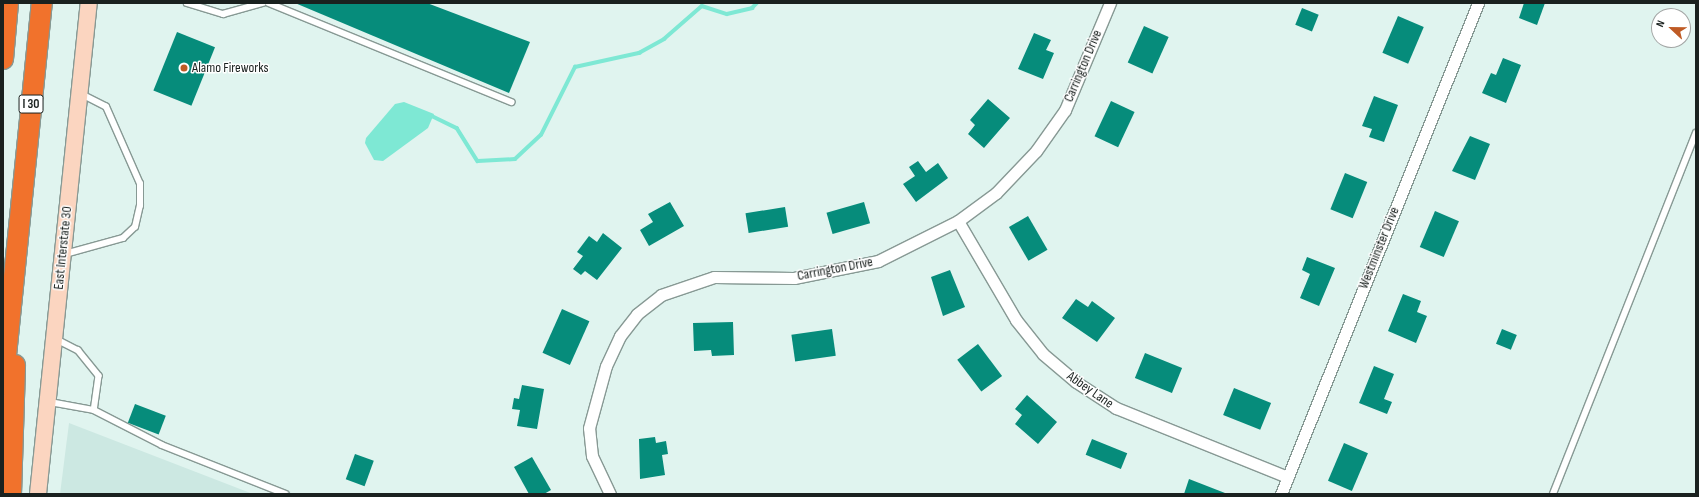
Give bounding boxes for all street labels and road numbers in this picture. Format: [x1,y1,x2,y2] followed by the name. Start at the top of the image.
[1060,27,1106,105] street label: Carrington Drive
[18,93,44,115] road number: I 30
[50,205,76,291] street label: East Interstate 30
[1355,205,1403,291] street label: Westminster Drive
[796,253,874,285] street label: Carrington Drive
[1063,368,1117,412] street label: Abbey Lane

